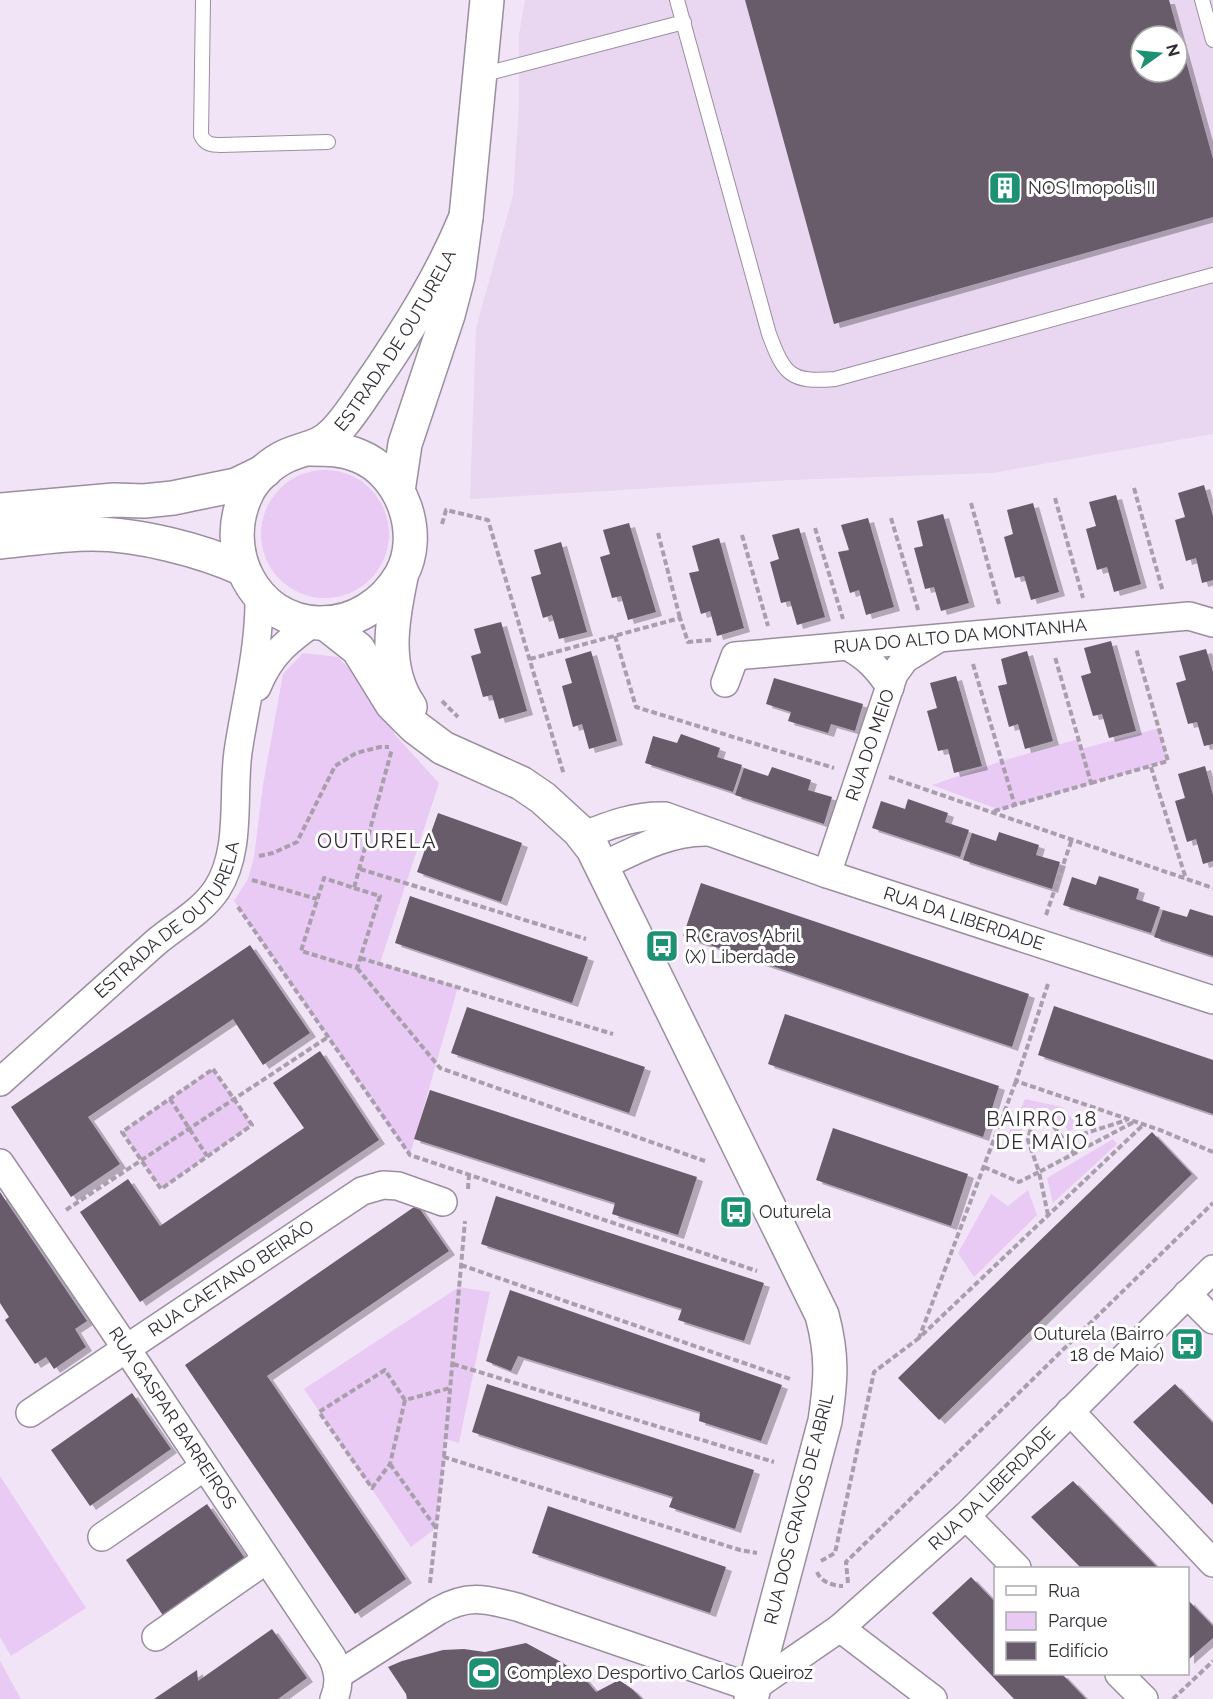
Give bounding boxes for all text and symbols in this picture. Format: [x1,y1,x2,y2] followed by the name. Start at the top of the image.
[1129,24,1189,84] north arrow
[1162,42,1184,59] text: N
[987,170,1023,206] building icon: NOS Imopolis II
[1028,177,1156,198] place label: NOS Imopolis II
[330,246,460,435] street label: ESTRADA DE OUTURELA
[833,614,1088,657] street label: RUA DO ALTO DA MONTANHA
[841,686,898,804] street label: RUA DO MEIO
[317,829,437,853] district label: OUTURELA
[90,840,243,1002] street label: ESTRADA DE OUTURELA
[881,882,1047,954] street label: RUA DA LIBERDADE
[685,925,801,967] place label: R Cravos Abril (X) Liberdade
[644,928,680,964] bus stop icon: R Cravos Abril (X) Liberdade
[986,1107,1098,1154] district label: BAIRRO 18 DE MAIO
[718,1194,754,1230] bus stop icon: Outurela
[759,1201,831,1222] place label: Outurela
[144,1215,318,1341] street label: RUA CAETANO BEIRÃO
[105,1323,241,1513] street label: RUA GASPAR BARREIROS
[1034,1323,1164,1365] place label: Outurela (Bairro 18 de Maio)
[1169,1326,1205,1362] bus stop icon: Outurela (Bairro 18 de Maio)
[760,1391,838,1627] street label: RUA DOS CRAVOS DE ABRIL
[924,1422,1059,1554] street label: RUA DA LIBERDADE
[994,1567,1189,1675] legend
[1048,1580,1080,1601] text: Rua
[1048,1610,1108,1631] text: Parque
[1048,1640,1108,1661] text: Edifício
[466,1655,502,1691] sports icon: Complexo Desportivo Carlos Queiroz
[507,1662,813,1683] place label: Complexo Desportivo Carlos Queiroz

